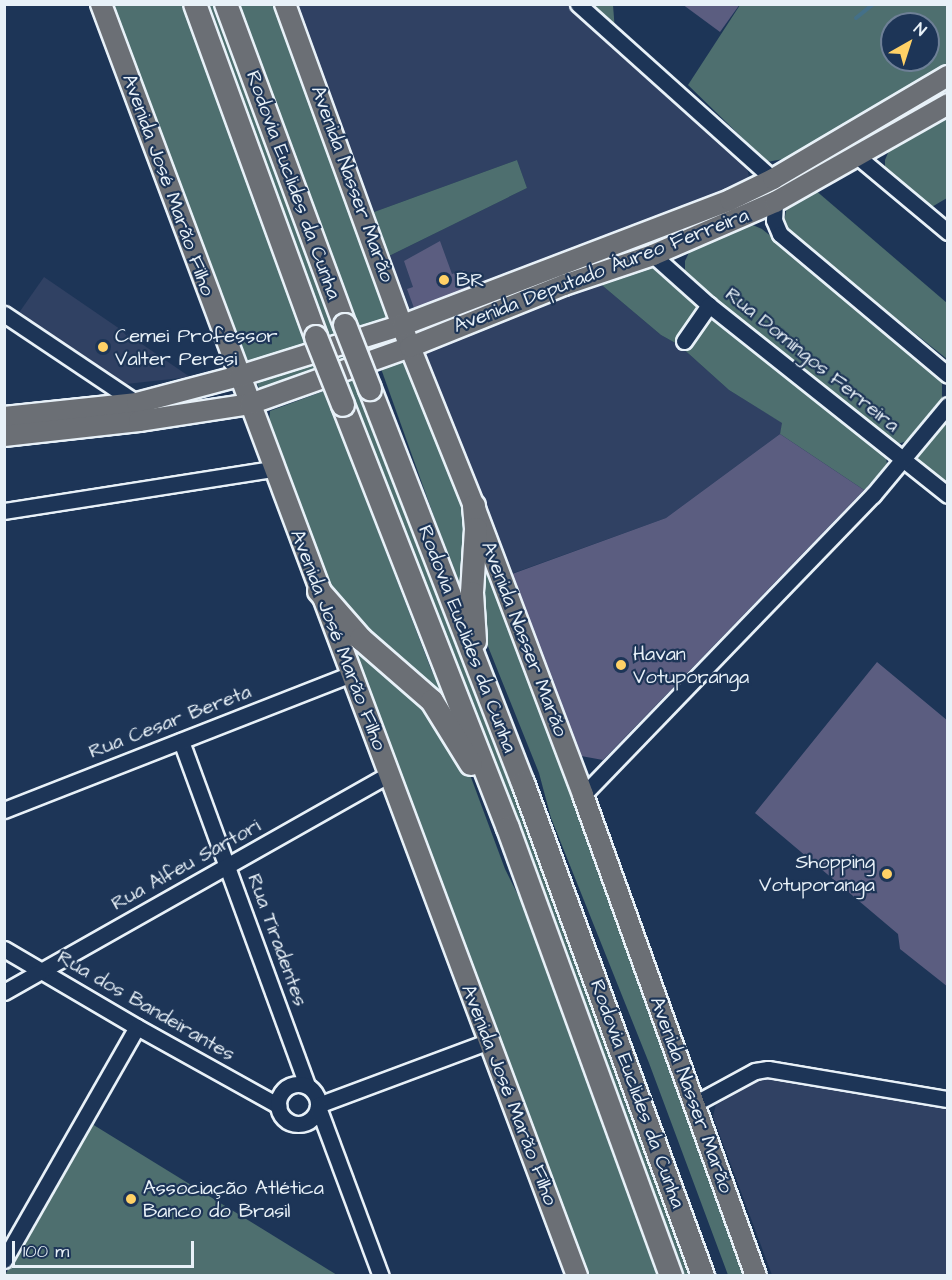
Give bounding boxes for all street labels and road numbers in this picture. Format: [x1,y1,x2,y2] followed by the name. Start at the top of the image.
[240,67,346,303] street label: Rodovia Euclides da Cunha
[117,71,219,299] street label: Avenida José Marão Filho
[305,82,399,286] street label: Avenida Nasser Marão
[450,203,752,339] street label: Avenida Deputado Áureo Ferreira
[720,282,904,438] street label: Rua Domingos Ferreira
[413,522,521,756] street label: Rodovia Euclides da Cunha
[285,526,391,754] street label: Avenida José Marão Filho
[476,538,572,740] street label: Avenida Nasser Marão
[85,680,255,764] street label: Rua Cesar Bereta
[107,814,265,916] street label: Rua Alfeu Sartori
[242,870,312,1010] street label: Rua Tiradentes
[53,945,239,1067] street label: Rua dos Bandeirantes
[584,976,690,1212] street label: Rodovia Euclides da Cunha
[456,981,562,1209] street label: Avenida José Marão Filho
[644,993,738,1197] street label: Avenida Nasser Marão

